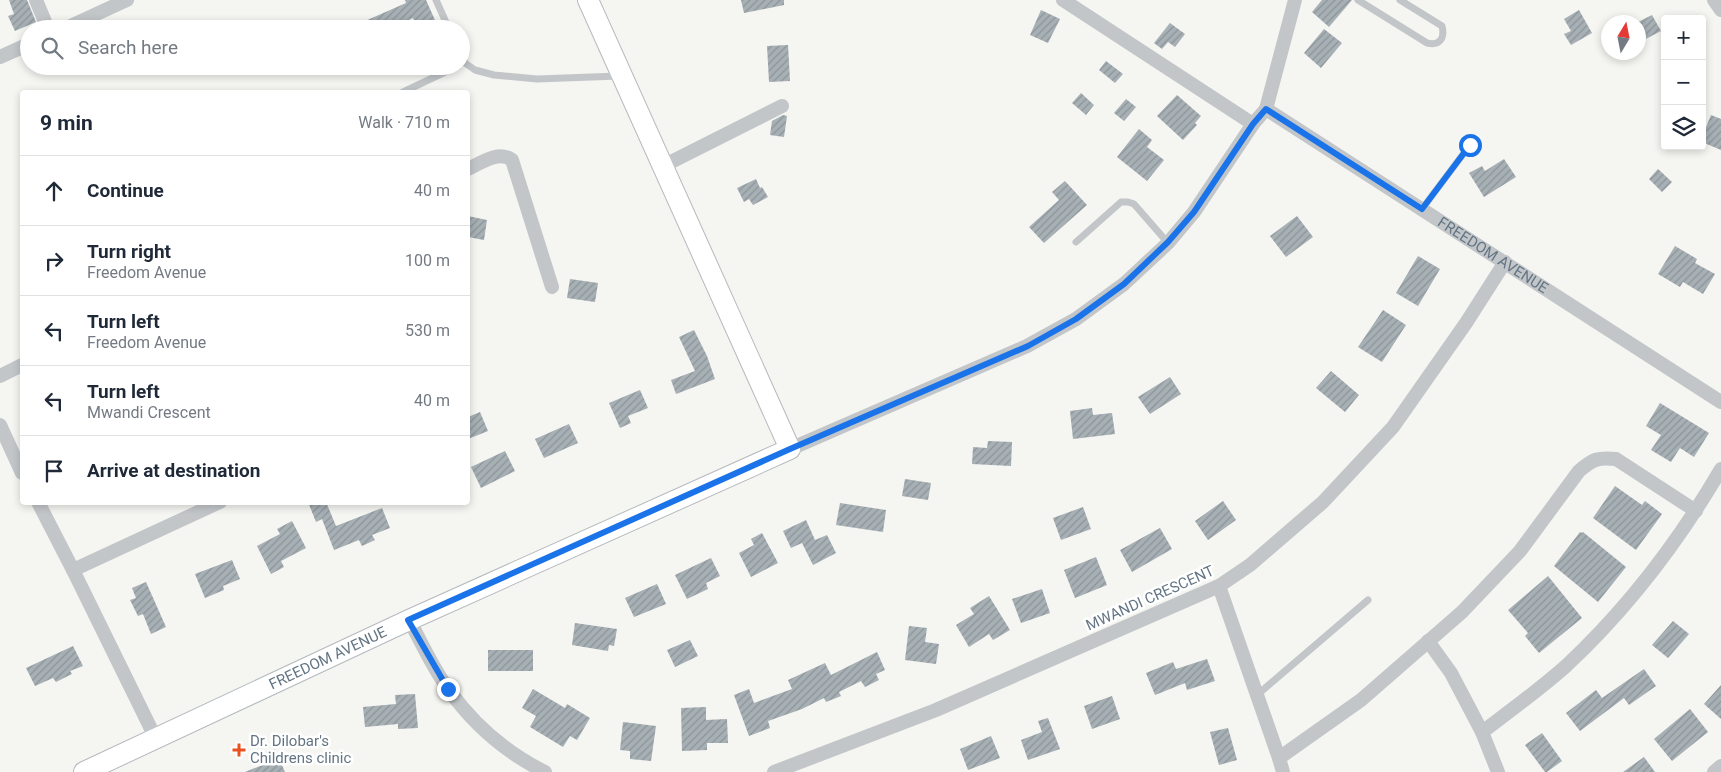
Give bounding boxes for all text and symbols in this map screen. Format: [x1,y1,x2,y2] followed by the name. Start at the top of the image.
[1601,15,1646,60] north arrow
[1661,15,1706,150] map controls
[1661,15,1706,60] button: +
[20,20,470,75] search box
[38,34,66,62] icon: search
[78,36,178,59] text: Search here
[1661,60,1706,105] button: −
[1661,105,1706,150] button: layers
[40,111,93,135] text: 9 min
[358,113,450,132] text: Walk · 710 m
[1459,134,1482,157] route start
[40,177,68,205] icon: ahead
[87,179,164,202] text: Continue
[414,181,450,200] text: 40 m
[1434,213,1552,298] street label: FREEDOM AVENUE
[87,240,171,263] text: Turn right
[40,247,68,275] icon: right
[405,251,450,270] text: 100 m
[87,263,206,282] text: Freedom Avenue
[87,310,160,333] text: Turn left
[40,317,68,345] icon: left
[405,321,450,340] text: 530 m
[87,333,206,352] text: Freedom Avenue
[87,380,160,403] text: Turn left
[40,387,68,415] icon: left
[414,391,450,410] text: 40 m
[87,403,211,422] text: Mwandi Crescent
[40,457,68,485] icon: arrive
[87,459,260,482] text: Arrive at destination
[1083,562,1217,634] street label: MWANDI CRESCENT
[266,623,390,693] street label: FREEDOM AVENUE
[437,678,460,701] route end
[250,732,352,767] place label: Dr. Dilobar's Childrens clinic
[232,743,246,757] marker: Dr. Dilobar's Childrens clinic

